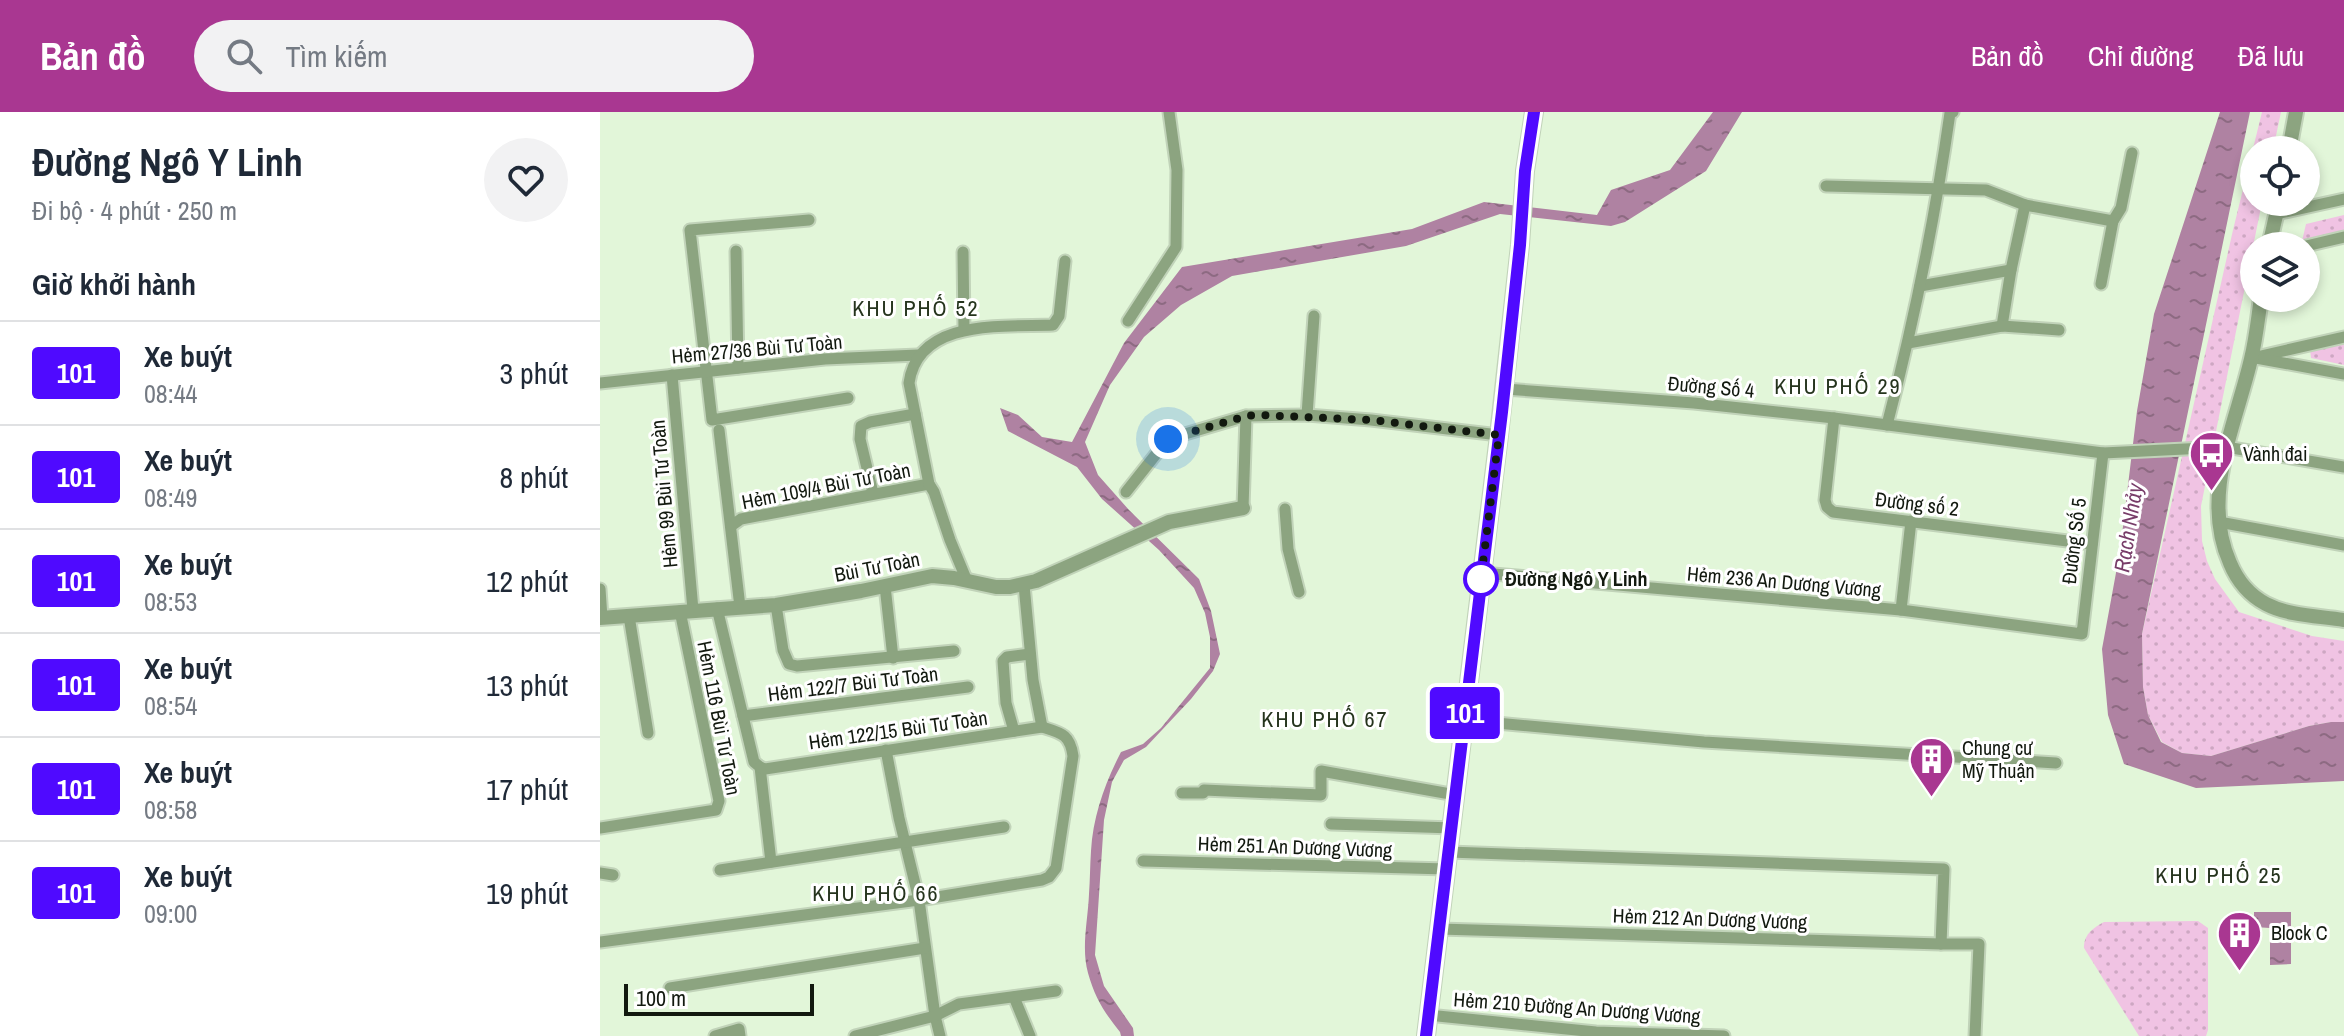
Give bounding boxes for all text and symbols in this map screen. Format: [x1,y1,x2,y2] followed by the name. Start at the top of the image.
[194,20,754,92] search box
[40,31,146,82] text: Bản đồ
[222,34,266,78] icon: search
[286,36,388,76] text: Tìm kiếm
[1971,37,2044,75] text: Bản đồ
[2088,37,2194,75] text: Chỉ đường
[2238,37,2304,75] text: Đã lưu
[2240,136,2320,312] map controls
[2240,136,2320,216] button: locate
[32,137,303,188] text: Đường Ngô Y Linh
[484,138,568,222] button: heart
[32,193,237,228] text: Đi bộ · 4 phút · 250 m
[2240,232,2320,312] button: layers
[32,264,196,304] text: Giờ khởi hành
[852,293,980,323] district label: KHU PHỐ 52
[670,328,843,369] street label: Hẻm 27/36 Bùi Tư Toàn
[144,336,232,376] text: Xe buýt
[500,353,568,393] text: 3 phút
[57,354,95,392] text: 101
[1667,369,1755,404] street label: Đường Số 4
[1774,371,1902,401] district label: KHU PHỐ 29
[144,376,197,411] text: 08:44
[644,419,683,569] street label: Hẻm 99 Bùi Tư Toàn
[1148,419,1188,459] your location
[2188,430,2236,493] bus stop icon: Vành đai
[144,440,232,480] text: Xe buýt
[2243,440,2307,467] place label: Vành đai
[739,456,913,515] street label: Hẻm 109/4 Bùi Tư Toàn
[500,457,568,497] text: 8 phút
[57,458,95,496] text: 101
[144,480,197,515] text: 08:49
[2106,481,2150,574] water label: Rạch Nhảy
[1874,485,1960,522] street label: Đường số 2
[2055,496,2092,586] street label: Đường Số 5
[144,544,232,584] text: Xe buýt
[832,545,922,588] street label: Bùi Tư Toàn
[1686,560,1882,603] street label: Hẻm 236 An Dương Vương
[486,561,568,601] text: 12 phút
[57,562,95,600] text: 101
[1464,562,1498,596] marker: Đường Ngô Y Linh
[1505,565,1647,592] place label: Đường Ngô Y Linh
[144,584,197,619] text: 08:53
[691,639,748,797] street label: Hẻm 116 Bùi Tư Toàn
[144,648,232,688] text: Xe buýt
[766,660,940,707] street label: Hẻm 122/7 Bùi Tư Toàn
[486,665,568,705] text: 13 phút
[57,666,95,704] text: 101
[1419,687,1511,739] line badge: 101
[144,688,197,723] text: 08:54
[1446,694,1484,732] text: 101
[807,704,989,755] street label: Hẻm 122/15 Bùi Tư Toàn
[1261,704,1389,734] district label: KHU PHỐ 67
[1962,734,2035,784] place label: Chung cư Mỹ Thuận
[1907,735,1955,798] building icon: Chung cư Mỹ Thuận
[144,752,232,792] text: Xe buýt
[486,769,568,809] text: 17 phút
[57,770,95,808] text: 101
[144,792,197,827] text: 08:58
[1197,830,1393,863] street label: Hẻm 251 An Dương Vương
[144,856,232,896] text: Xe buýt
[2155,860,2283,890] district label: KHU PHỐ 25
[486,873,568,913] text: 19 phút
[57,874,95,912] text: 101
[812,878,940,908] district label: KHU PHỐ 66
[144,896,197,931] text: 09:00
[1612,902,1808,935] street label: Hẻm 212 An Dương Vương
[2216,909,2264,972] building icon: Block C
[2271,919,2328,946] place label: Block C
[624,980,814,1016] scale bar
[636,983,686,1013] text: 100 m
[1453,985,1701,1030] street label: Hẻm 210 Đường An Dương Vương

